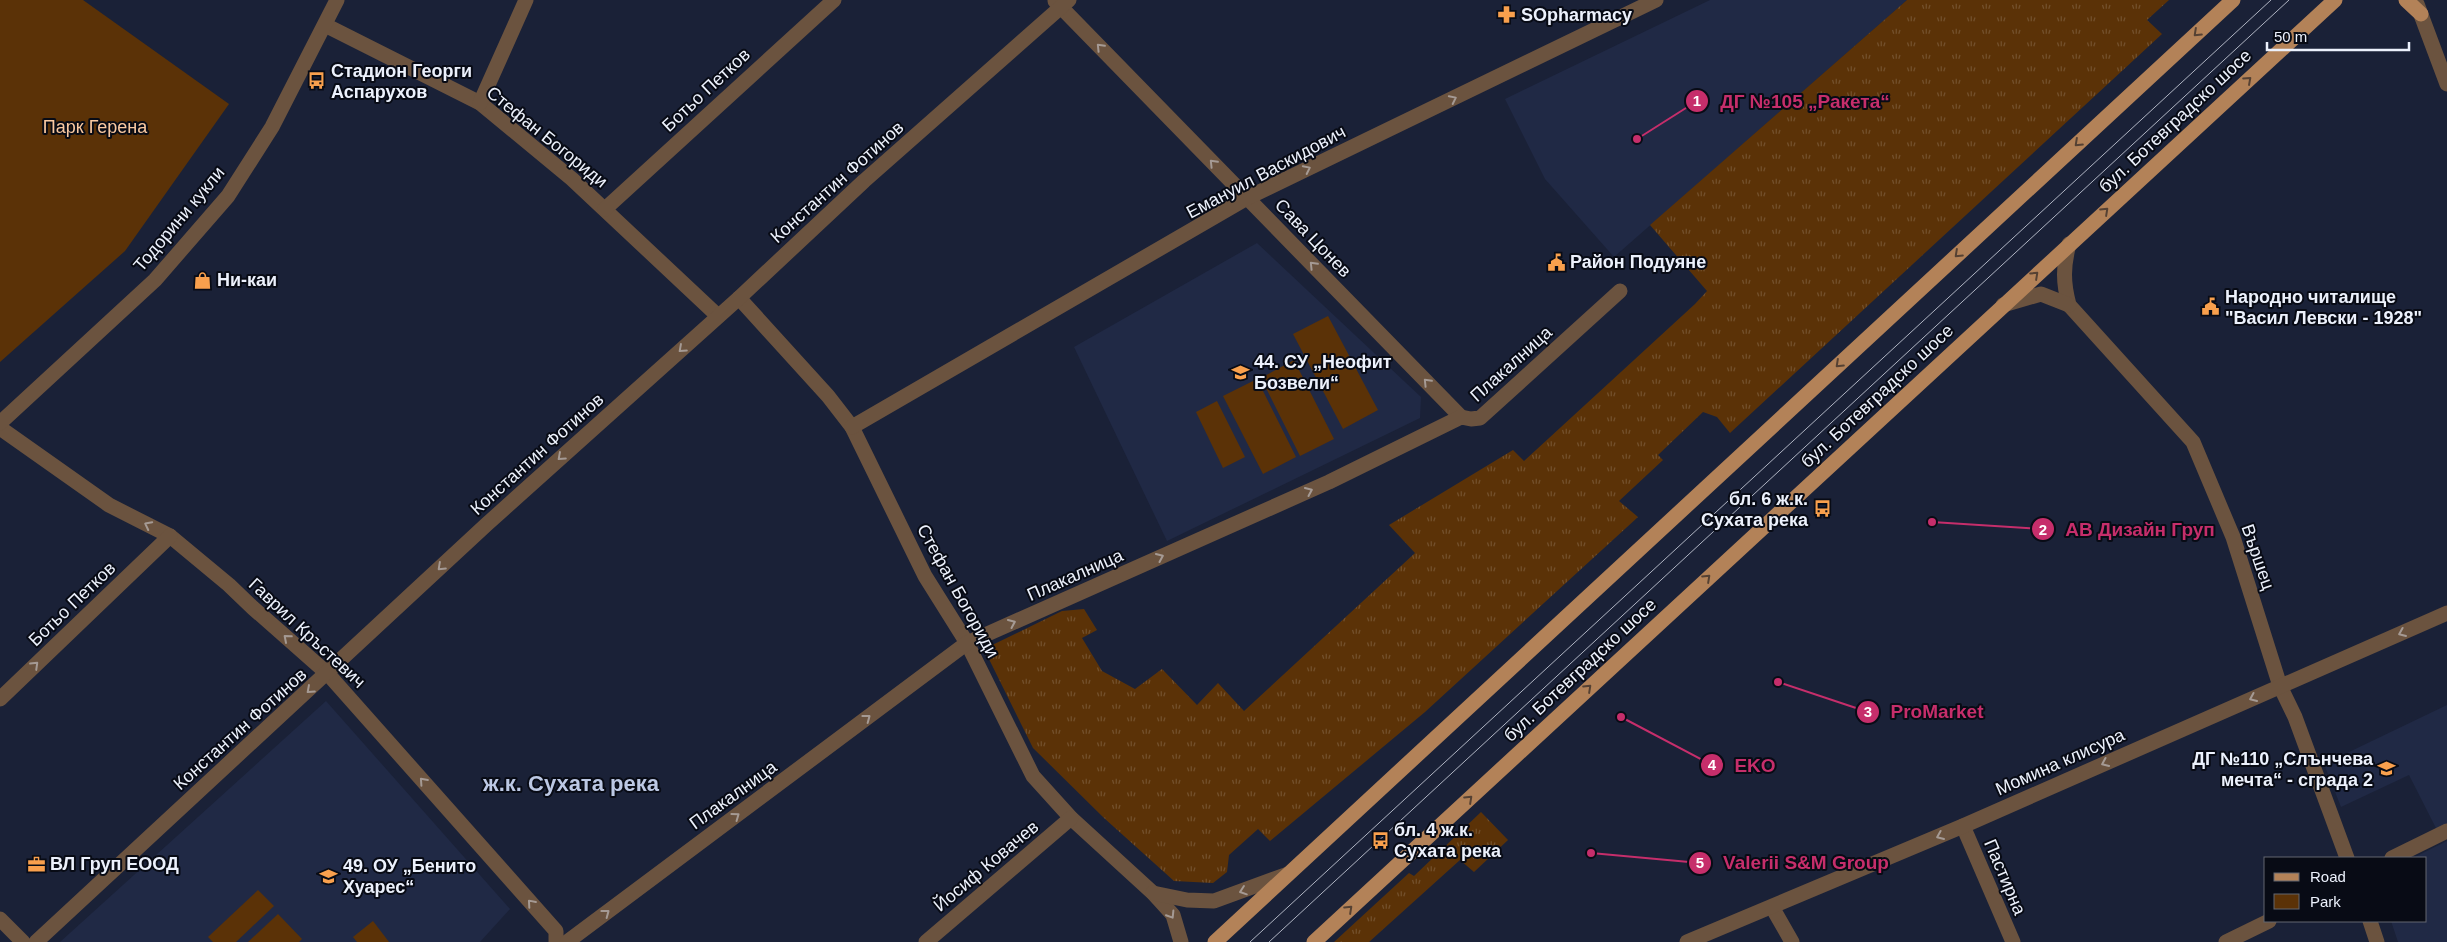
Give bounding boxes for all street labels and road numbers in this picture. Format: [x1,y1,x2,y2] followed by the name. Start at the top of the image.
[658,44,754,136] street label: Ботьо Петков
[2095,45,2255,197] street label: бул. Ботевградско шосе
[483,82,611,192] street label: Стефан Богориди
[766,117,908,247] street label: Константин Фотинов
[1183,122,1349,222] street label: Емануил Васкидович
[129,163,229,275] street label: Тодорини кукли
[1271,195,1355,281] street label: Сава Цонев
[1797,320,1957,472] street label: бул. Ботевградско шосе
[1466,322,1557,406] street label: Плакалница
[466,389,608,519] street label: Константин Фотинов
[913,521,1003,661] street label: Стефан Богориди
[2237,522,2279,592] street label: Вършец
[1024,545,1127,605] street label: Плакалница
[25,558,119,650] street label: Ботьо Петков
[245,574,369,692] street label: Гаврил Кръстевич
[1500,594,1660,746] street label: бул. Ботевградско шосе
[169,664,311,794] street label: Константин Фотинов
[1992,724,2128,799] street label: Момина клисура
[686,756,781,833] street label: Плакалница
[929,816,1042,916] street label: Йосиф Ковачев
[1980,836,2030,919] street label: Пастирна

